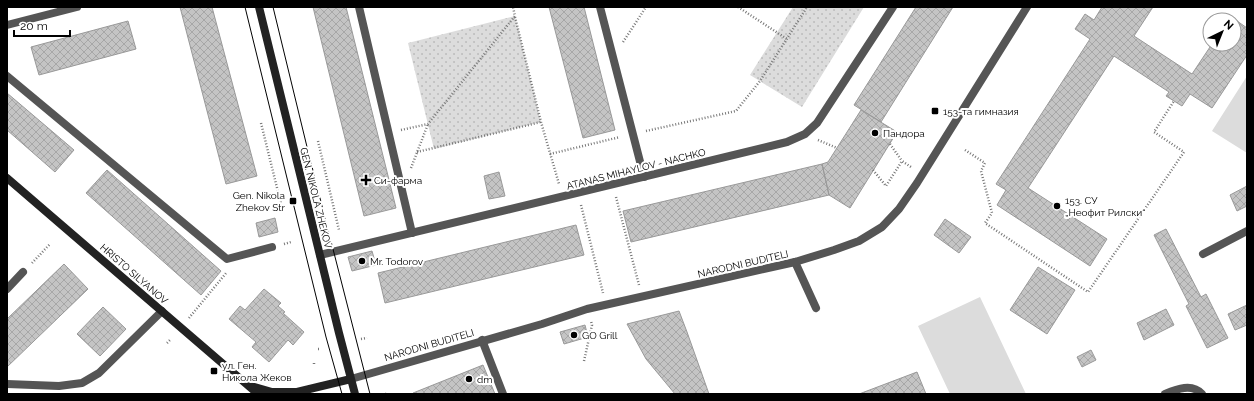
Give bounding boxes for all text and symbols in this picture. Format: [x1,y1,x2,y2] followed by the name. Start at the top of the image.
[14,12,70,38] scale bar
[1202,12,1242,52] north arrow
[1221,17,1236,33] text: N
[20,19,48,33] text: 20 m
[930,106,940,116] marker: 153-та гимназия
[943,106,1019,117] place label: 153-та гимназия
[870,128,880,138] marker: Пандора
[883,128,925,139] place label: Пандора
[298,146,334,250] street label: GEN. NIKOLA ZHEKOV
[565,146,707,192] street label: ATANAS MIHAYLOV - NACHKO
[361,175,371,185] marker: Си-фарма
[374,175,422,186] place label: Си-фарма
[233,190,285,213] place label: Gen. Nikola Zhekov Str
[1065,195,1145,218] place label: 153. СУ „Неофит Рилски“
[288,196,298,206] marker: Gen. Nikola Zhekov Str
[1052,201,1062,211] marker: 153. СУ „Неофит Рилски“
[98,242,170,306] street label: HRISTO SILYANOV
[697,248,789,280] street label: NARODNI BUDITELI
[357,256,367,266] marker: Mr. Todorov
[370,256,424,267] place label: Mr. Todorov
[383,327,475,363] street label: NARODNI BUDITELI
[569,330,579,340] marker: GO Grill
[582,330,618,341] place label: GO Grill
[222,360,292,383] place label: ул. Ген. Никола Жеков
[209,366,219,376] marker: ул. Ген. Никола Жеков
[464,374,474,384] marker: dm
[477,374,492,385] place label: dm

